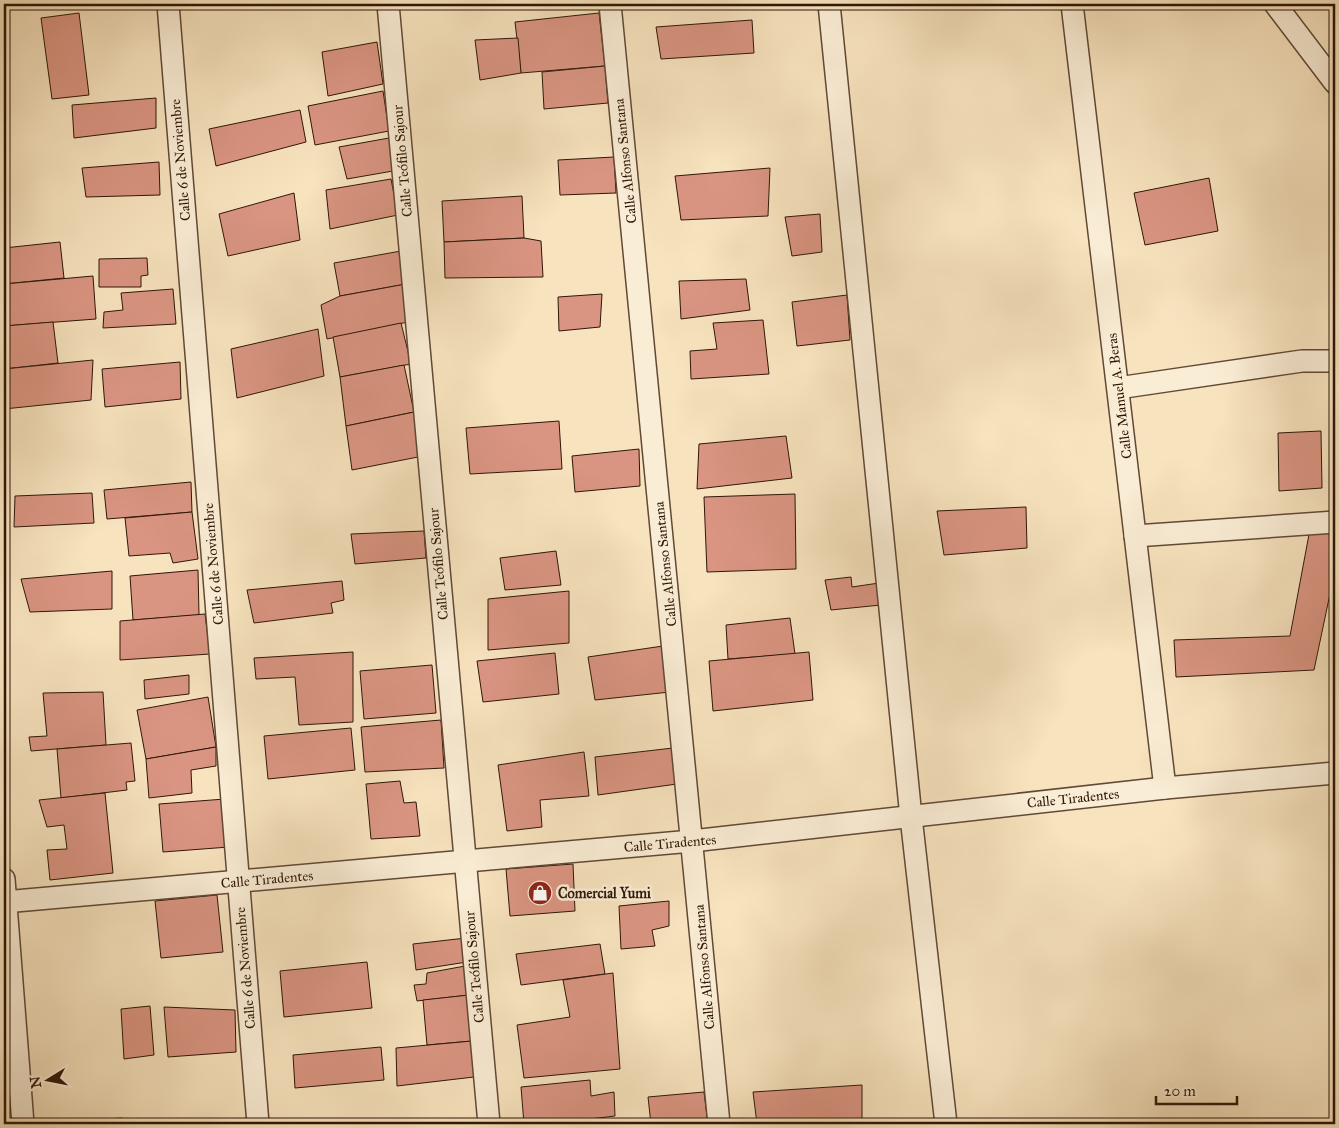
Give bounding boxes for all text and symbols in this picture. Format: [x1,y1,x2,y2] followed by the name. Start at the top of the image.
[167,98,194,222] street label: Calle 6 de Noviembre
[610,98,641,224] street label: Calle Alfonso Santana
[389,103,416,218] street label: Calle Teófilo Sajour
[1103,332,1136,460] street label: Calle Manuel A. Beras
[650,501,681,627] street label: Calle Alfonso Santana
[200,502,227,626] street label: Calle 6 de Noviembre
[425,506,452,621] street label: Calle Teófilo Sajour
[1026,785,1120,812] street label: Calle Tiradentes
[623,831,717,856] street label: Calle Tiradentes
[220,867,314,892] street label: Calle Tiradentes
[527,880,553,906] shop icon: Comercial Yumi
[558,885,651,902] place label: Comercial Yumi
[691,904,718,1030] street label: Calle Alfonso Santana
[232,906,259,1030] street label: Calle 6 de Noviembre
[461,909,488,1024] street label: Calle Teófilo Sajour
[22,1056,72,1106] north arrow
[1156,1073,1238,1105] scale bar
[26,1075,45,1089] text: N
[1164,1082,1196,1100] text: 20 m

